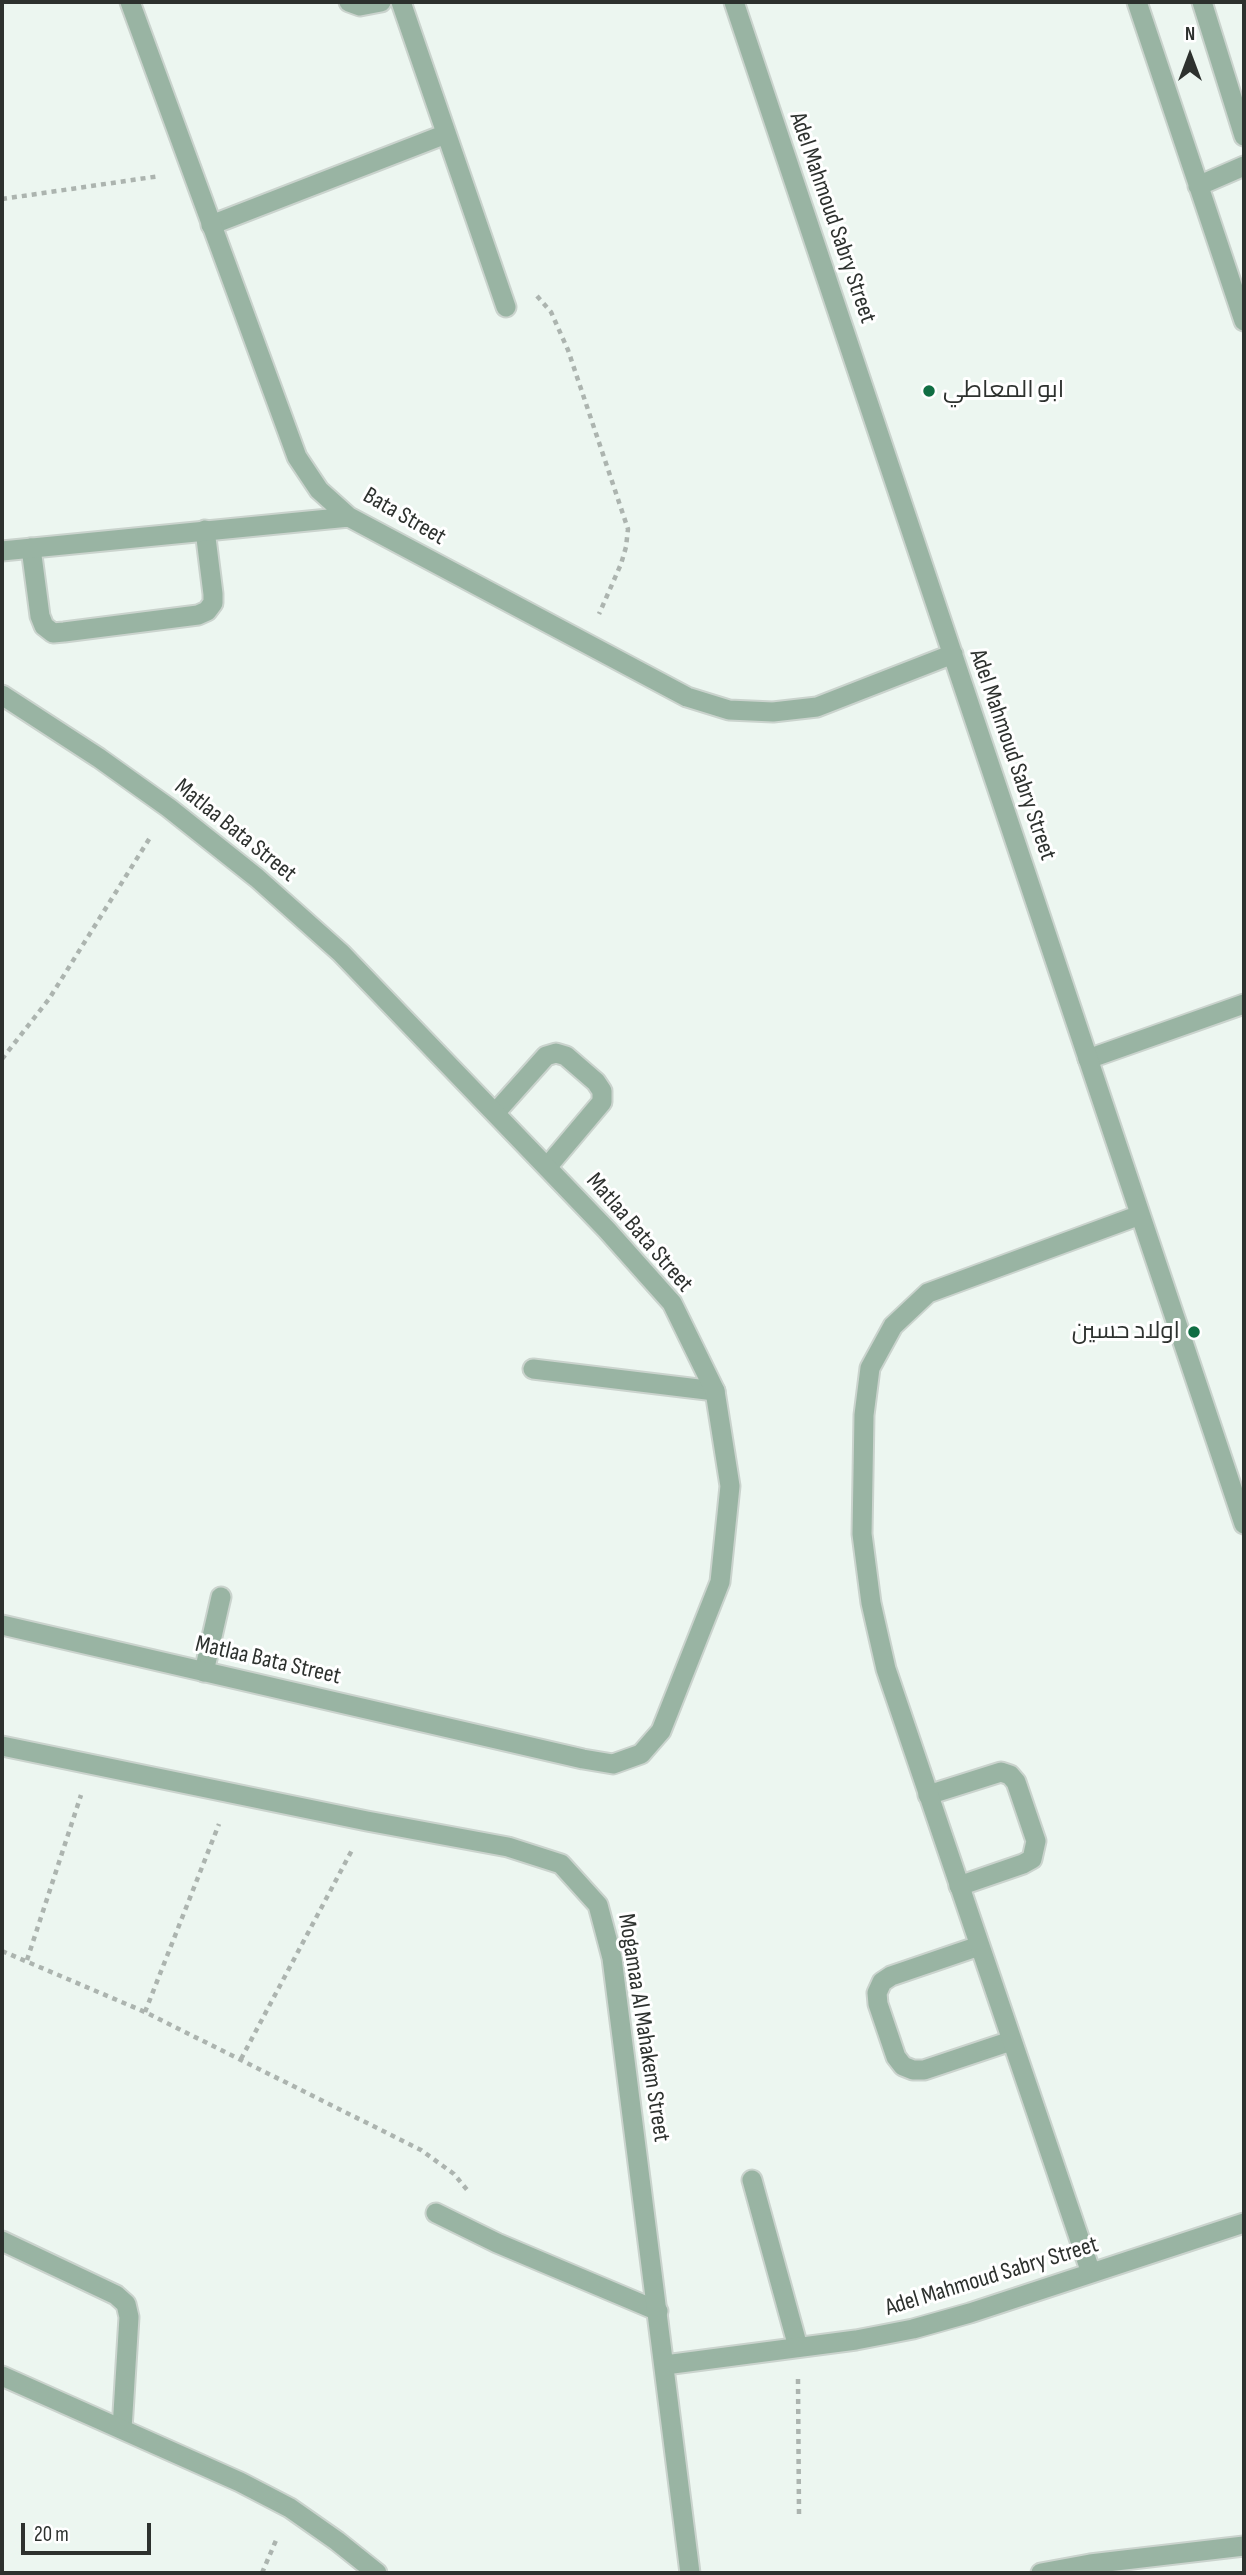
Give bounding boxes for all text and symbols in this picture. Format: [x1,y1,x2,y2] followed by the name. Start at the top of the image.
[1155,21,1225,91] north arrow
[1185,23,1195,46] text: N
[782,109,882,327] street label: Adel Mahmoud Sabry Street
[943,377,1064,405] place label: ابو المعاطي
[921,383,937,399] marker: ابو المعاطي
[357,482,451,552] street label: Bata Street
[962,646,1062,864] street label: Adel Mahmoud Sabry Street
[168,773,302,889] street label: Matlaa Bata Street
[579,1168,699,1298] street label: Matlaa Bata Street
[1072,1318,1180,1346] place label: اولاد حسين
[1186,1324,1202,1340] marker: اولاد حسين
[192,1630,344,1692] street label: Matlaa Bata Street
[611,1912,675,2144] street label: Mogamaa Al Mahakem Street
[882,2231,1102,2323] street label: Adel Mahmoud Sabry Street
[24,2508,154,2552] scale bar
[34,2522,69,2547] text: 20 m

